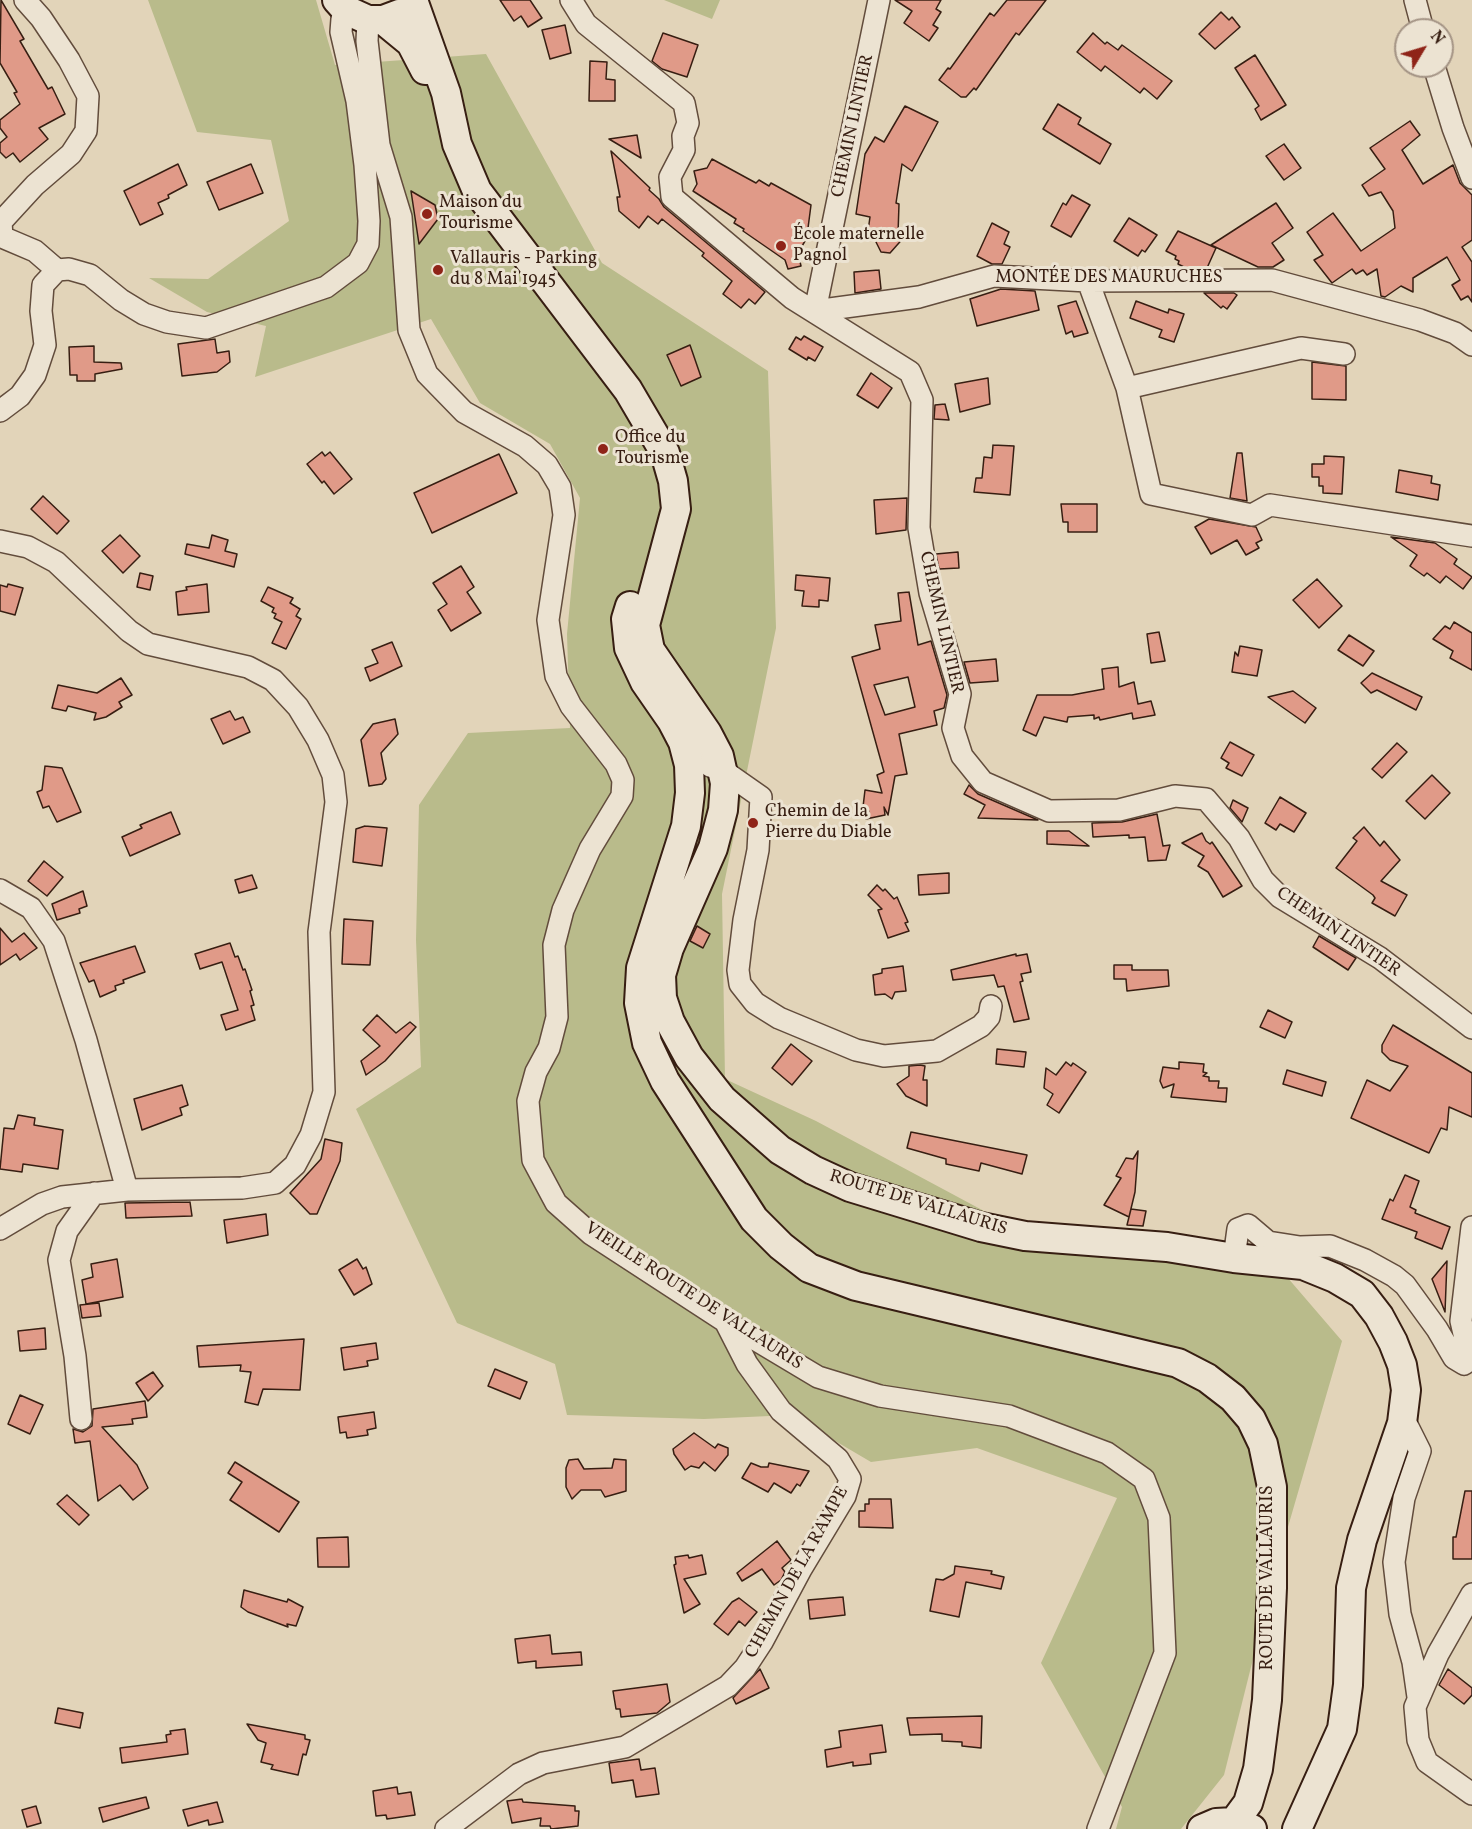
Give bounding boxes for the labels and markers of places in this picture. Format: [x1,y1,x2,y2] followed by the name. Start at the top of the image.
[439,193,522,236] place label: Maison du Tourisme
[420,207,434,221] marker: Maison du Tourisme
[793,225,924,268] place label: École maternelle Pagnol
[774,239,788,253] marker: École maternelle Pagnol
[450,249,597,292] place label: Vallauris - Parking du 8 Mai 1945
[431,263,445,277] marker: Vallauris - Parking du 8 Mai 1945
[615,428,689,470] place label: Office du Tourisme
[596,442,610,456] marker: Office du Tourisme
[765,802,892,844] place label: Chemin de la Pierre du Diable
[746,816,760,830] marker: Chemin de la Pierre du Diable

